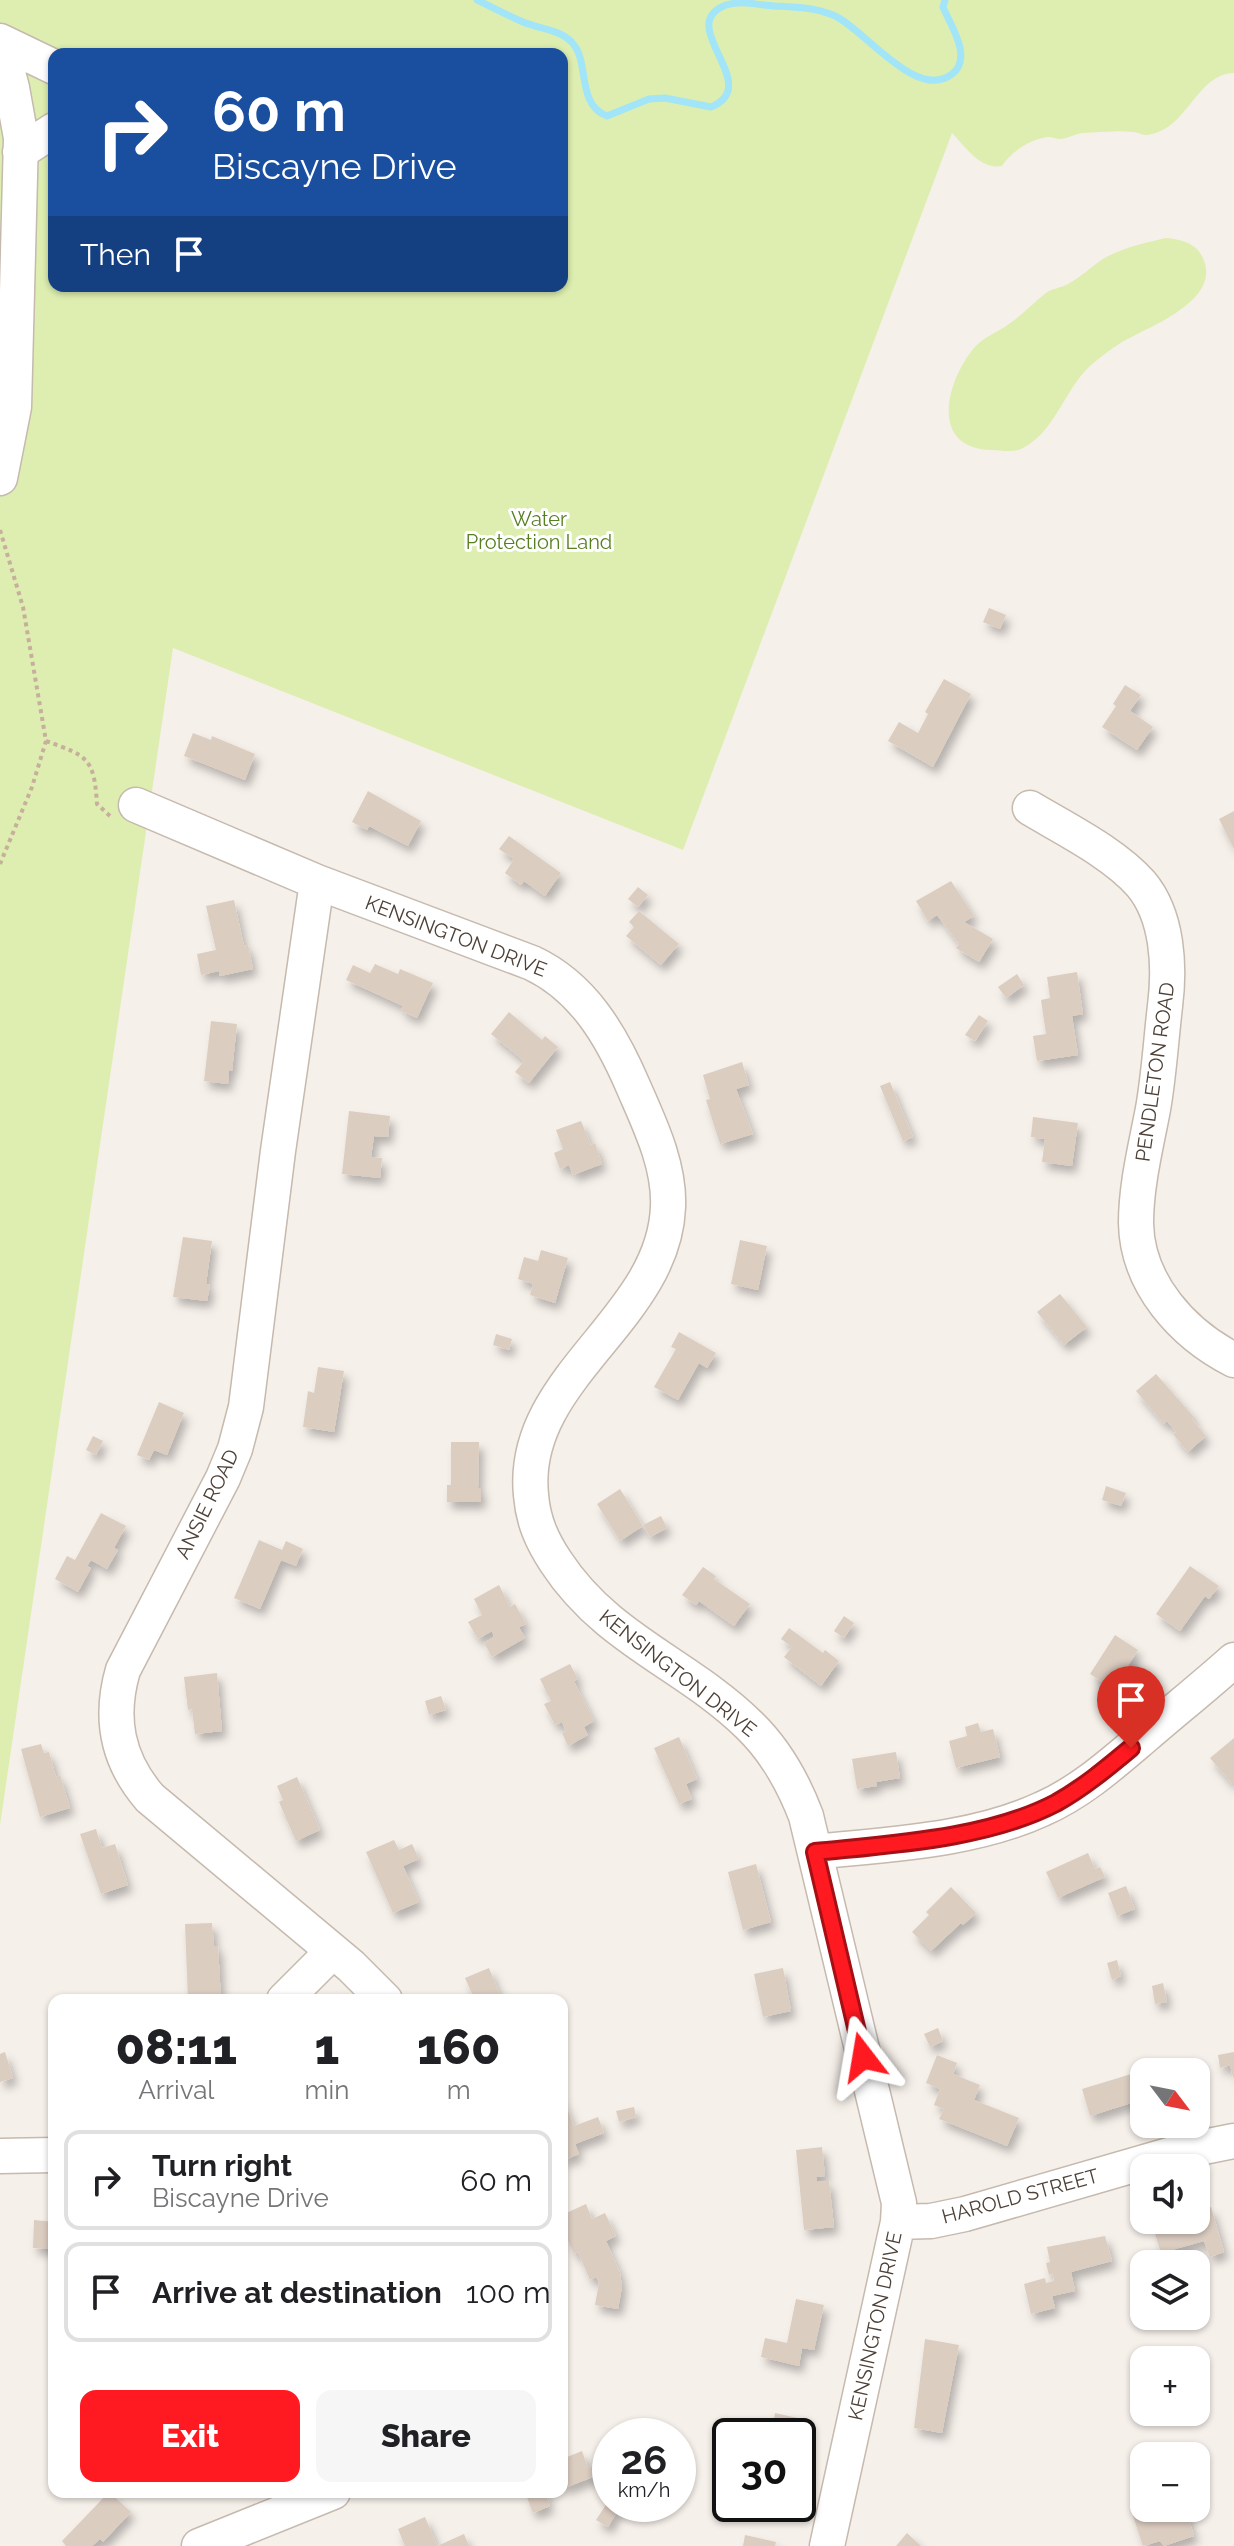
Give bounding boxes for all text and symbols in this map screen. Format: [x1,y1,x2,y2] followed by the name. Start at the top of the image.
[212,78,346,144] text: 60 m
[80,80,184,184] icon: right
[212,145,457,187] text: Biscayne Drive
[167,232,211,276] icon: arrive
[80,237,151,272] text: Then
[466,507,612,554] park label: Water Protection Land
[362,890,550,982] street label: KENSINGTON DRIVE
[1131,981,1179,1163] street label: PENDLETON ROAD
[170,1445,244,1563] street label: ANSIE ROAD
[595,1604,761,1742] street label: KENSINGTON DRIVE
[1097,1666,1165,1748] pin
[1109,1678,1153,1722] icon: arrive
[821,2015,905,2099] position arrow
[116,2019,237,2075] text: 08:11
[315,2019,339,2075] text: 1
[417,2019,500,2075] text: 160
[1130,2058,1210,2138] north arrow
[1130,2058,1210,2522] map controls
[138,2075,214,2105] text: Arrival
[305,2075,349,2105] text: min
[447,2075,471,2105] text: m
[152,2148,292,2183] text: Turn right
[1130,2154,1210,2234] button: sound
[84,2158,128,2202] icon: right
[460,2163,532,2198] text: 60 m
[939,2164,1101,2228] street label: HAROLD STREET
[152,2183,329,2213] text: Biscayne Drive
[843,2229,907,2423] street label: KENSINGTON DRIVE
[1130,2250,1210,2330] button: layers
[84,2270,128,2314] icon: arrive
[152,2275,442,2310] text: Arrive at destination
[466,2275,551,2310] text: 100 m
[1130,2346,1210,2426] button: +
[80,2390,300,2482] button: Exit
[316,2390,536,2482] button: Share
[712,2418,816,2522] speed limit sign: 30
[621,2436,667,2483] text: 26
[1130,2442,1210,2522] button: −
[618,2478,670,2502] text: km/h

